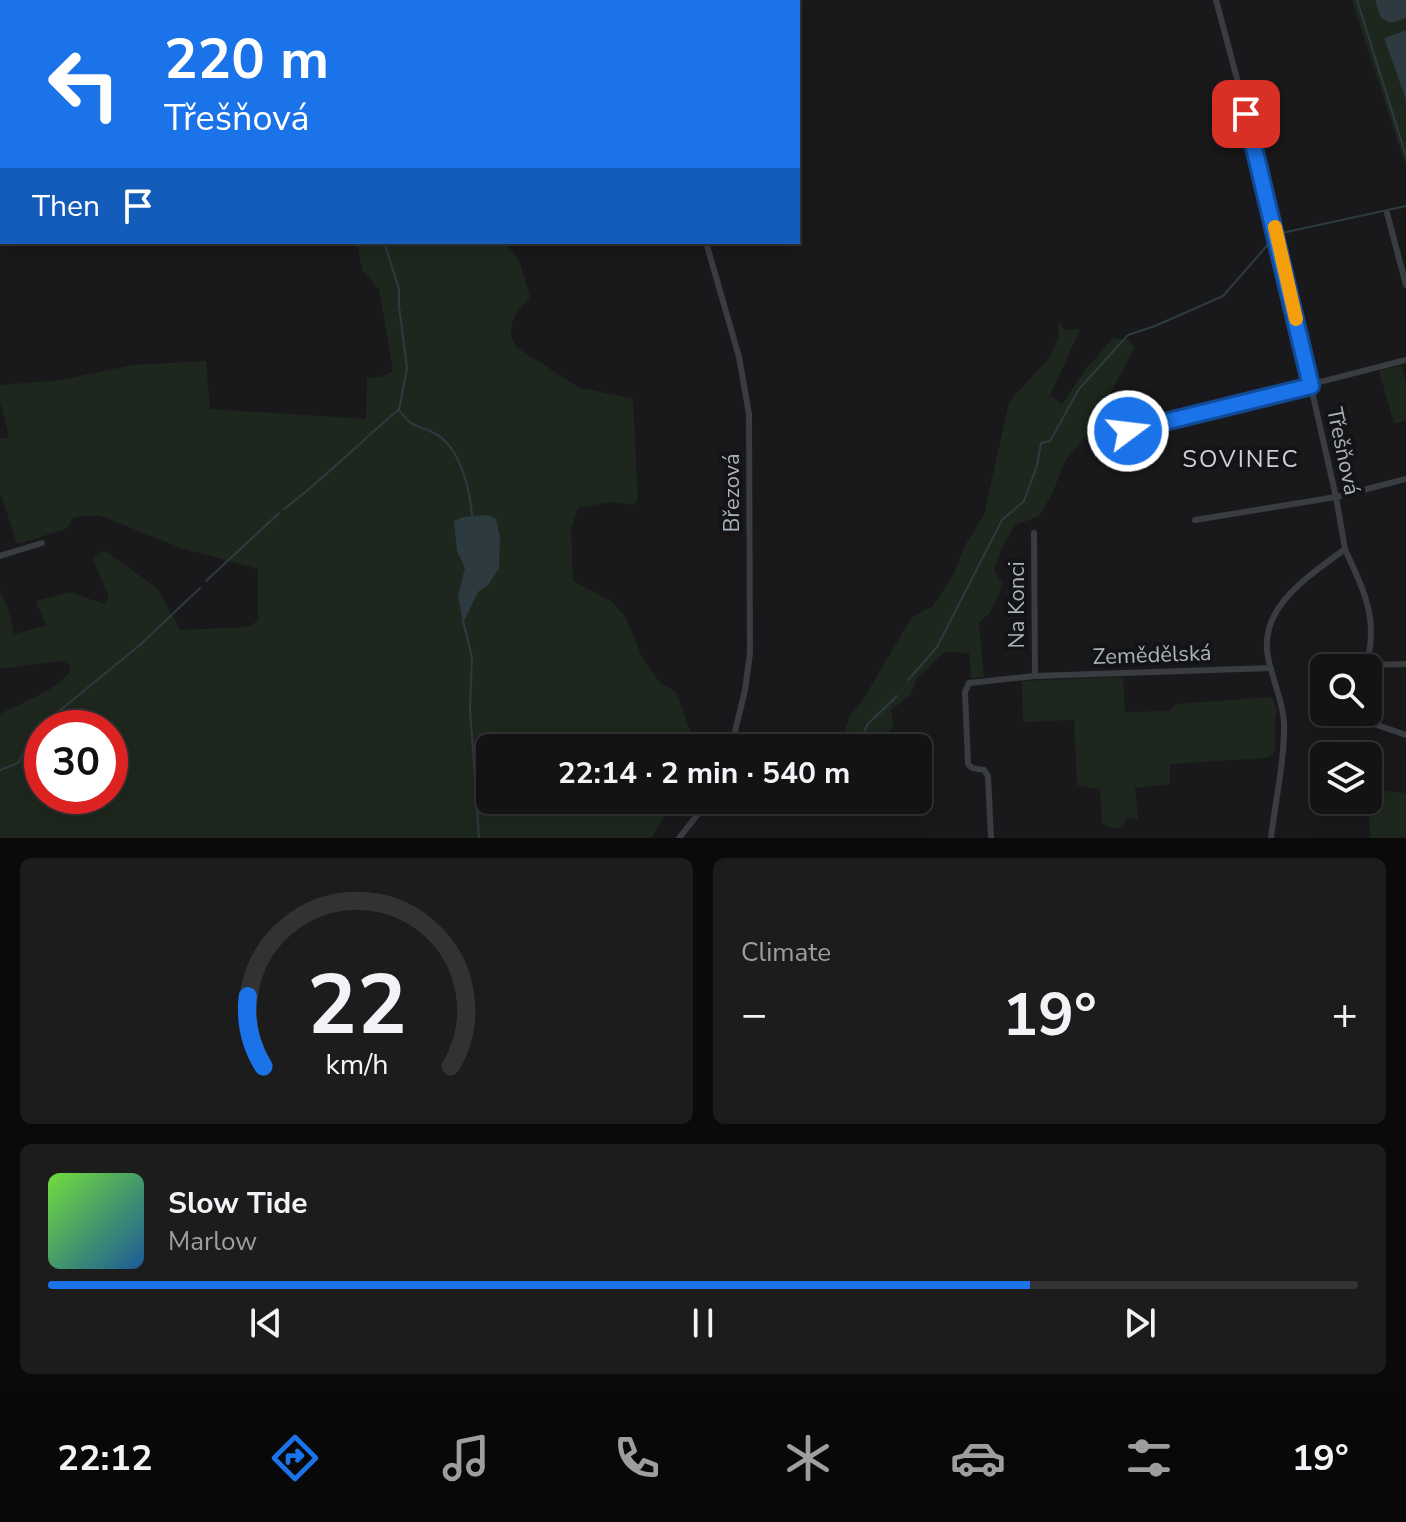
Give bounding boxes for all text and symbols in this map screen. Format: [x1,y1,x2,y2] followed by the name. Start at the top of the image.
[164,21,329,98] text: 220 m
[32,32,136,136] icon: left
[1212,80,1280,148] pin
[1224,92,1268,136] icon: arrive
[164,94,310,143] text: Třešňová
[116,184,160,228] icon: arrive
[32,186,100,227] text: Then
[1086,389,1170,473] position arrow
[1319,405,1367,498] street label: Třešňová
[1182,443,1300,475] district label: SOVINEC
[717,453,747,533] street label: Březová
[1002,561,1032,649] street label: Na Konci
[1092,638,1212,672] street label: Zemědělská
[1310,654,1382,814] map controls
[1310,654,1382,726] button: search
[24,710,128,814] speed limit sign: 30
[1310,742,1382,814] button: layers
[558,753,850,794] text: 22:14 · 2 min · 540 m
[741,935,831,970] text: Climate
[307,949,406,1062] text: 22
[1002,974,1097,1056] text: 19°
[741,985,767,1045] text: −
[1332,985,1358,1045] text: +
[325,1045,388,1084] text: km/h
[168,1183,308,1224] text: Slow Tide
[168,1224,257,1259] text: Marlow
[244,1301,288,1345] icon: previous
[681,1301,725,1345] icon: pause
[1118,1301,1162,1345] icon: next
[267,1430,323,1486] icon: directions
[438,1430,494,1486] icon: music
[609,1430,665,1486] icon: phone
[780,1430,836,1486] icon: climate
[950,1430,1006,1486] icon: car
[1121,1430,1177,1486] icon: filters
[57,1434,153,1483] text: 22:12
[1292,1434,1349,1483] text: 19°

